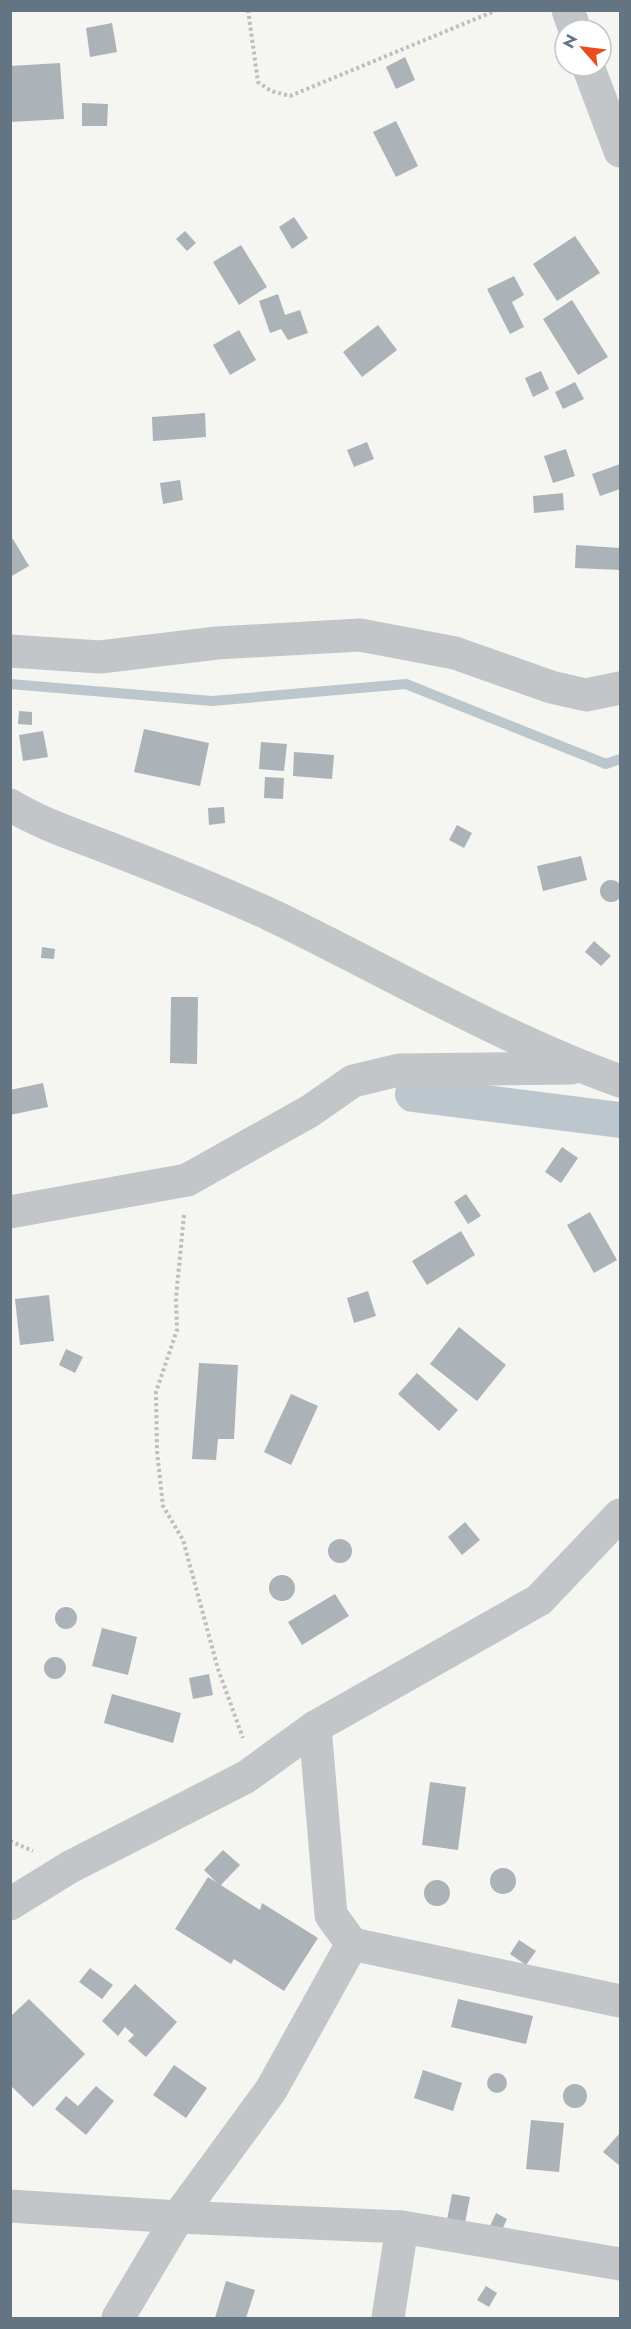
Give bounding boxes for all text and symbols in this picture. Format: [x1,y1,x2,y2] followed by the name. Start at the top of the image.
[553,18,613,78] north arrow
[557,30,583,52] text: N

